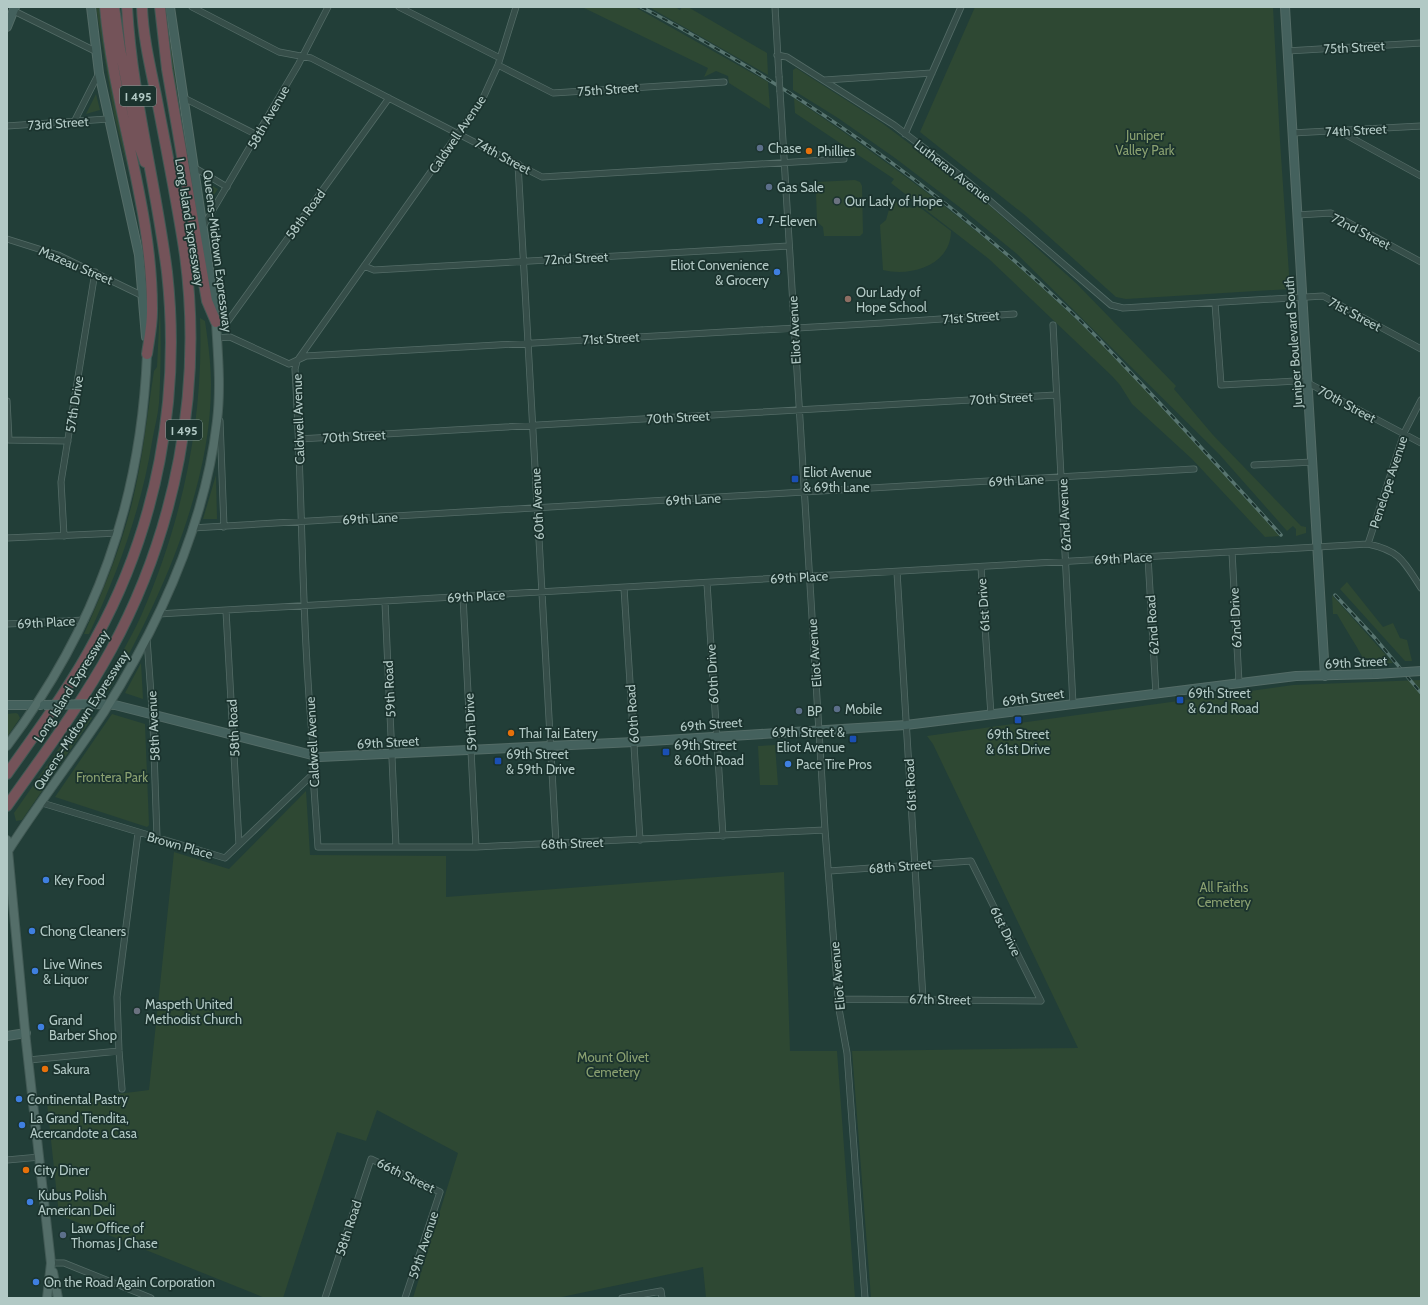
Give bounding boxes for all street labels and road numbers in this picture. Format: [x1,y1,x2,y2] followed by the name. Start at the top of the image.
[1323,37,1386,57] street label: 75th Street
[577,79,640,99] street label: 75th Street
[243,82,293,152] street label: 58th Avenue
[120,86,156,106] road number: I 495
[425,92,489,176] street label: Caldwell Avenue
[27,113,90,133] street label: 73rd Street
[1325,120,1388,140] street label: 74th Street
[472,135,534,178] street label: 74th Street
[911,136,995,206] street label: Lutheran Avenue
[172,157,208,288] street label: Long Island Expressway
[200,169,236,334] street label: Queens-Midtown Expressway
[282,186,328,242] street label: 58th Road
[1329,209,1394,253] street label: 72nd Street
[37,242,116,288] street label: Mazeau Street
[544,248,609,268] street label: 72nd Street
[1280,276,1306,409] street label: Juniper Boulevard South
[1326,294,1384,335] street label: 71st Street
[784,295,804,365] street label: Eliot Avenue
[942,307,1001,327] street label: 71st Street
[582,328,640,347] street label: 71st Street
[288,373,308,465] street label: Caldwell Avenue
[62,374,86,433] street label: 57th Drive
[1315,382,1379,426] street label: 70th Street
[969,388,1034,408] street label: 70th Street
[646,407,711,427] street label: 70th Street
[166,420,202,440] road number: I 495
[322,426,387,446] street label: 70th Street
[1366,434,1411,530] street label: Penelope Avenue
[527,467,547,540] street label: 60th Avenue
[988,471,1045,489] street label: 69th Lane
[1054,478,1074,552] street label: 62nd Avenue
[665,490,722,508] street label: 69th Lane
[342,509,399,527] street label: 69th Lane
[1093,548,1153,568] street label: 69th Place
[769,567,829,587] street label: 69th Place
[973,577,993,632] street label: 61st Drive
[446,586,506,606] street label: 69th Place
[1225,587,1245,649] street label: 62nd Drive
[1142,595,1162,655] street label: 62nd Road
[16,612,76,632] street label: 69th Place
[804,618,824,688] street label: Eliot Avenue
[30,627,112,745] street label: Long Island Expressway
[702,643,722,704] street label: 60th Drive
[30,647,132,793] street label: Queens-Midtown Expressway
[1324,652,1388,672] street label: 69th Street
[380,660,398,718] street label: 59th Road
[622,684,642,744] street label: 60th Road
[1001,685,1066,709] street label: 69th Street
[143,690,163,762] street label: 58th Avenue
[460,692,480,751] street label: 59th Drive
[302,696,322,788] street label: Caldwell Avenue
[224,699,242,757] street label: 58th Road
[679,714,743,734] street label: 69th Street
[356,732,420,752] street label: 69th Street
[901,758,919,812] street label: 61st Road
[145,828,215,862] street label: Brown Place
[540,834,604,852] street label: 68th Street
[868,856,933,876] street label: 68th Street
[987,904,1025,959] street label: 61st Drive
[826,941,848,1011] street label: Eliot Avenue
[909,990,972,1008] street label: 67th Street
[374,1154,438,1196] street label: 66th Street
[332,1198,364,1258] street label: 58th Road
[405,1209,442,1281] street label: 59th Avenue

